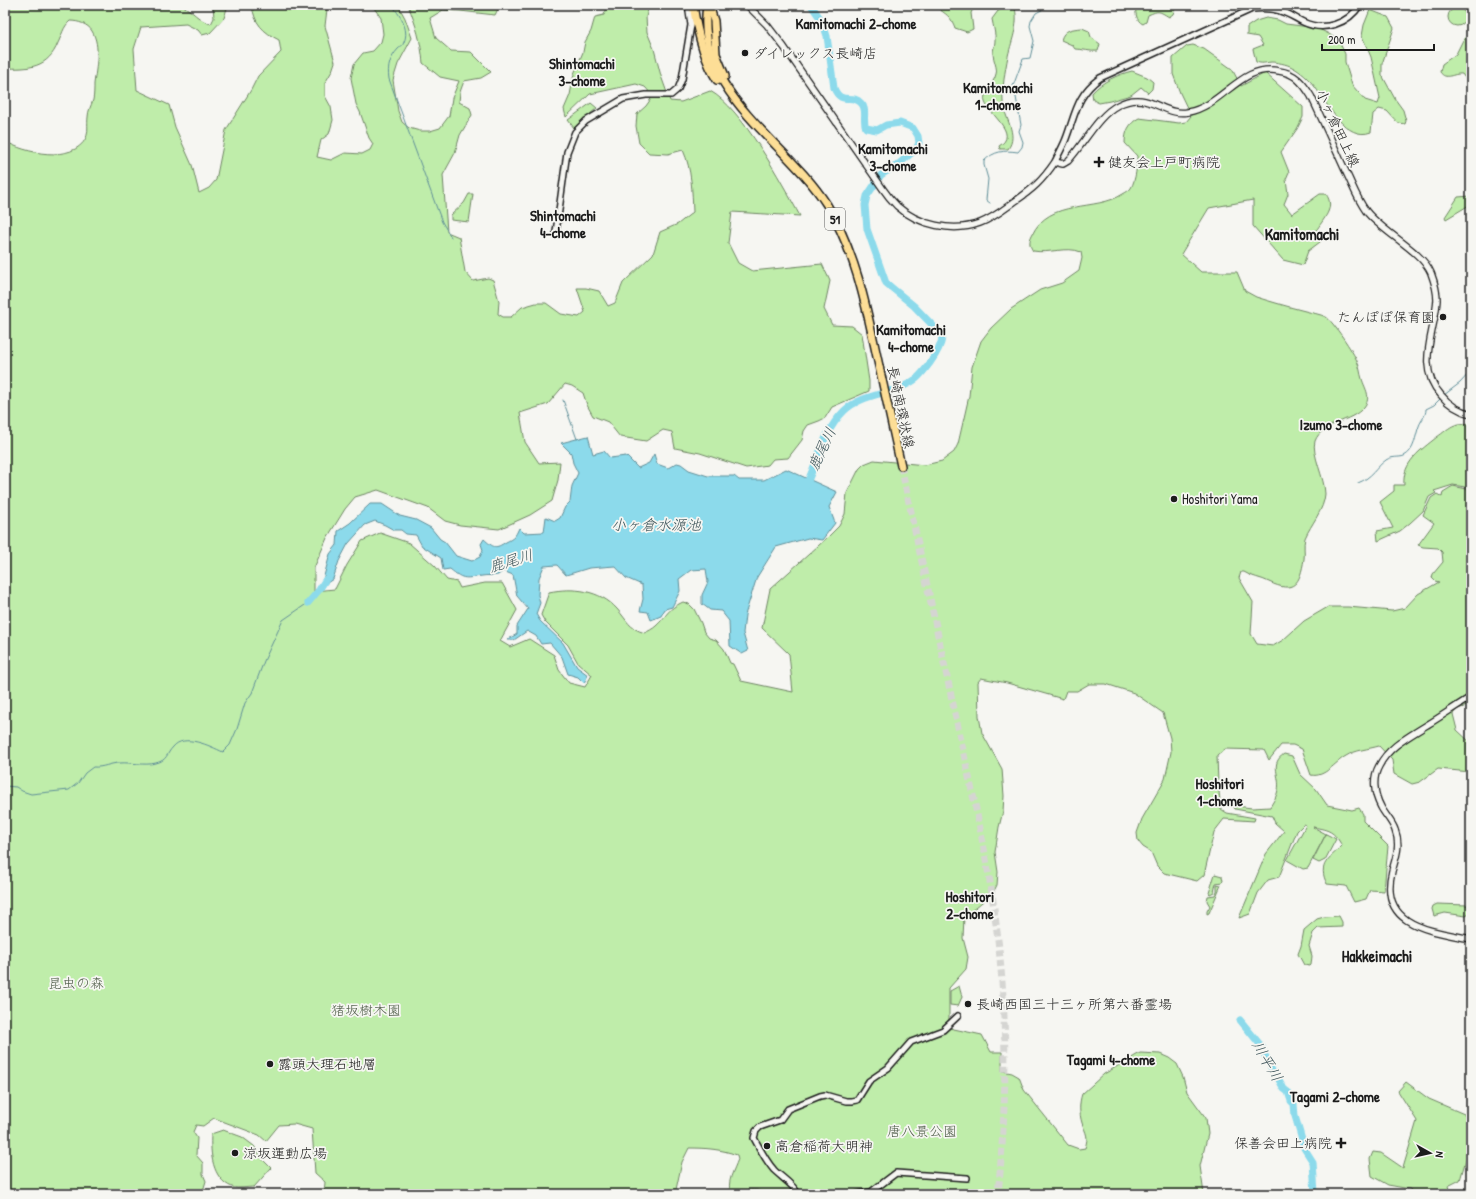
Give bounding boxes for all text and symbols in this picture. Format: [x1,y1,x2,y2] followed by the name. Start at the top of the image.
[796,13,916,34] district label: Kamitomachi 2-chome
[1322,26,1434,52] scale bar
[1328,31,1355,48] text: 200 m
[753,43,877,62] place label: ダイレックス長崎店
[740,48,750,58] marker: ダイレックス長崎店
[549,53,615,91] district label: Shintomachi 3-chome
[963,77,1033,115] district label: Kamitomachi 1-chome
[1312,86,1365,170] street label: 小ヶ倉田上線
[858,138,928,176] district label: Kamitomachi 3-chome
[1108,152,1220,171] place label: 健友会上戸町病院
[1093,156,1105,168] marker: 健友会上戸町病院
[530,205,596,243] district label: Shintomachi 4-chome
[825,208,845,230] road number: 51
[1265,223,1339,245] district label: Kamitomachi
[1337,307,1435,326] place label: たんぽぽ保育園
[1438,312,1448,322] marker: たんぽぽ保育園
[876,319,946,357] district label: Kamitomachi 4-chome
[883,364,920,450] street label: 長崎南環状線
[1300,414,1382,435] district label: Izumo 3-chome
[803,424,841,474] water label: 鹿尾川
[1182,489,1258,508] place label: Hoshitori Yama
[1169,494,1179,504] marker: Hoshitori Yama
[611,514,702,535] water label: 小ヶ倉水源池
[486,544,535,577] water label: 鹿尾川
[1196,773,1244,811] district label: Hoshitori 1-chome
[946,886,994,924] district label: Hoshitori 2-chome
[1342,945,1412,967] district label: Hakkeimachi
[48,973,104,992] park label: 昆虫の森
[976,994,1172,1013] place label: 長崎西国三十三ヶ所第六番霊場
[963,999,973,1009] marker: 長崎西国三十三ヶ所第六番霊場
[331,1000,401,1019] park label: 猪坂樹木園
[1247,1036,1288,1085] water label: 川平川
[1066,1049,1155,1071] district label: Tagami 4-chome
[278,1054,376,1073] place label: 露頭大理石地層
[265,1059,275,1069] marker: 露頭大理石地層
[1289,1086,1380,1108] district label: Tagami 2-chome
[887,1121,957,1140] park label: 唐八景公園
[1234,1133,1332,1152] place label: 保善会田上病院
[1410,1133,1450,1173] north arrow
[775,1136,873,1155] place label: 高倉稲荷大明神
[1335,1137,1347,1149] marker: 保善会田上病院
[762,1141,772,1151] marker: 高倉稲荷大明神
[243,1143,327,1162] place label: 涼坂運動広場
[230,1148,240,1158] marker: 涼坂運動広場
[1433,1151,1447,1158] text: N

